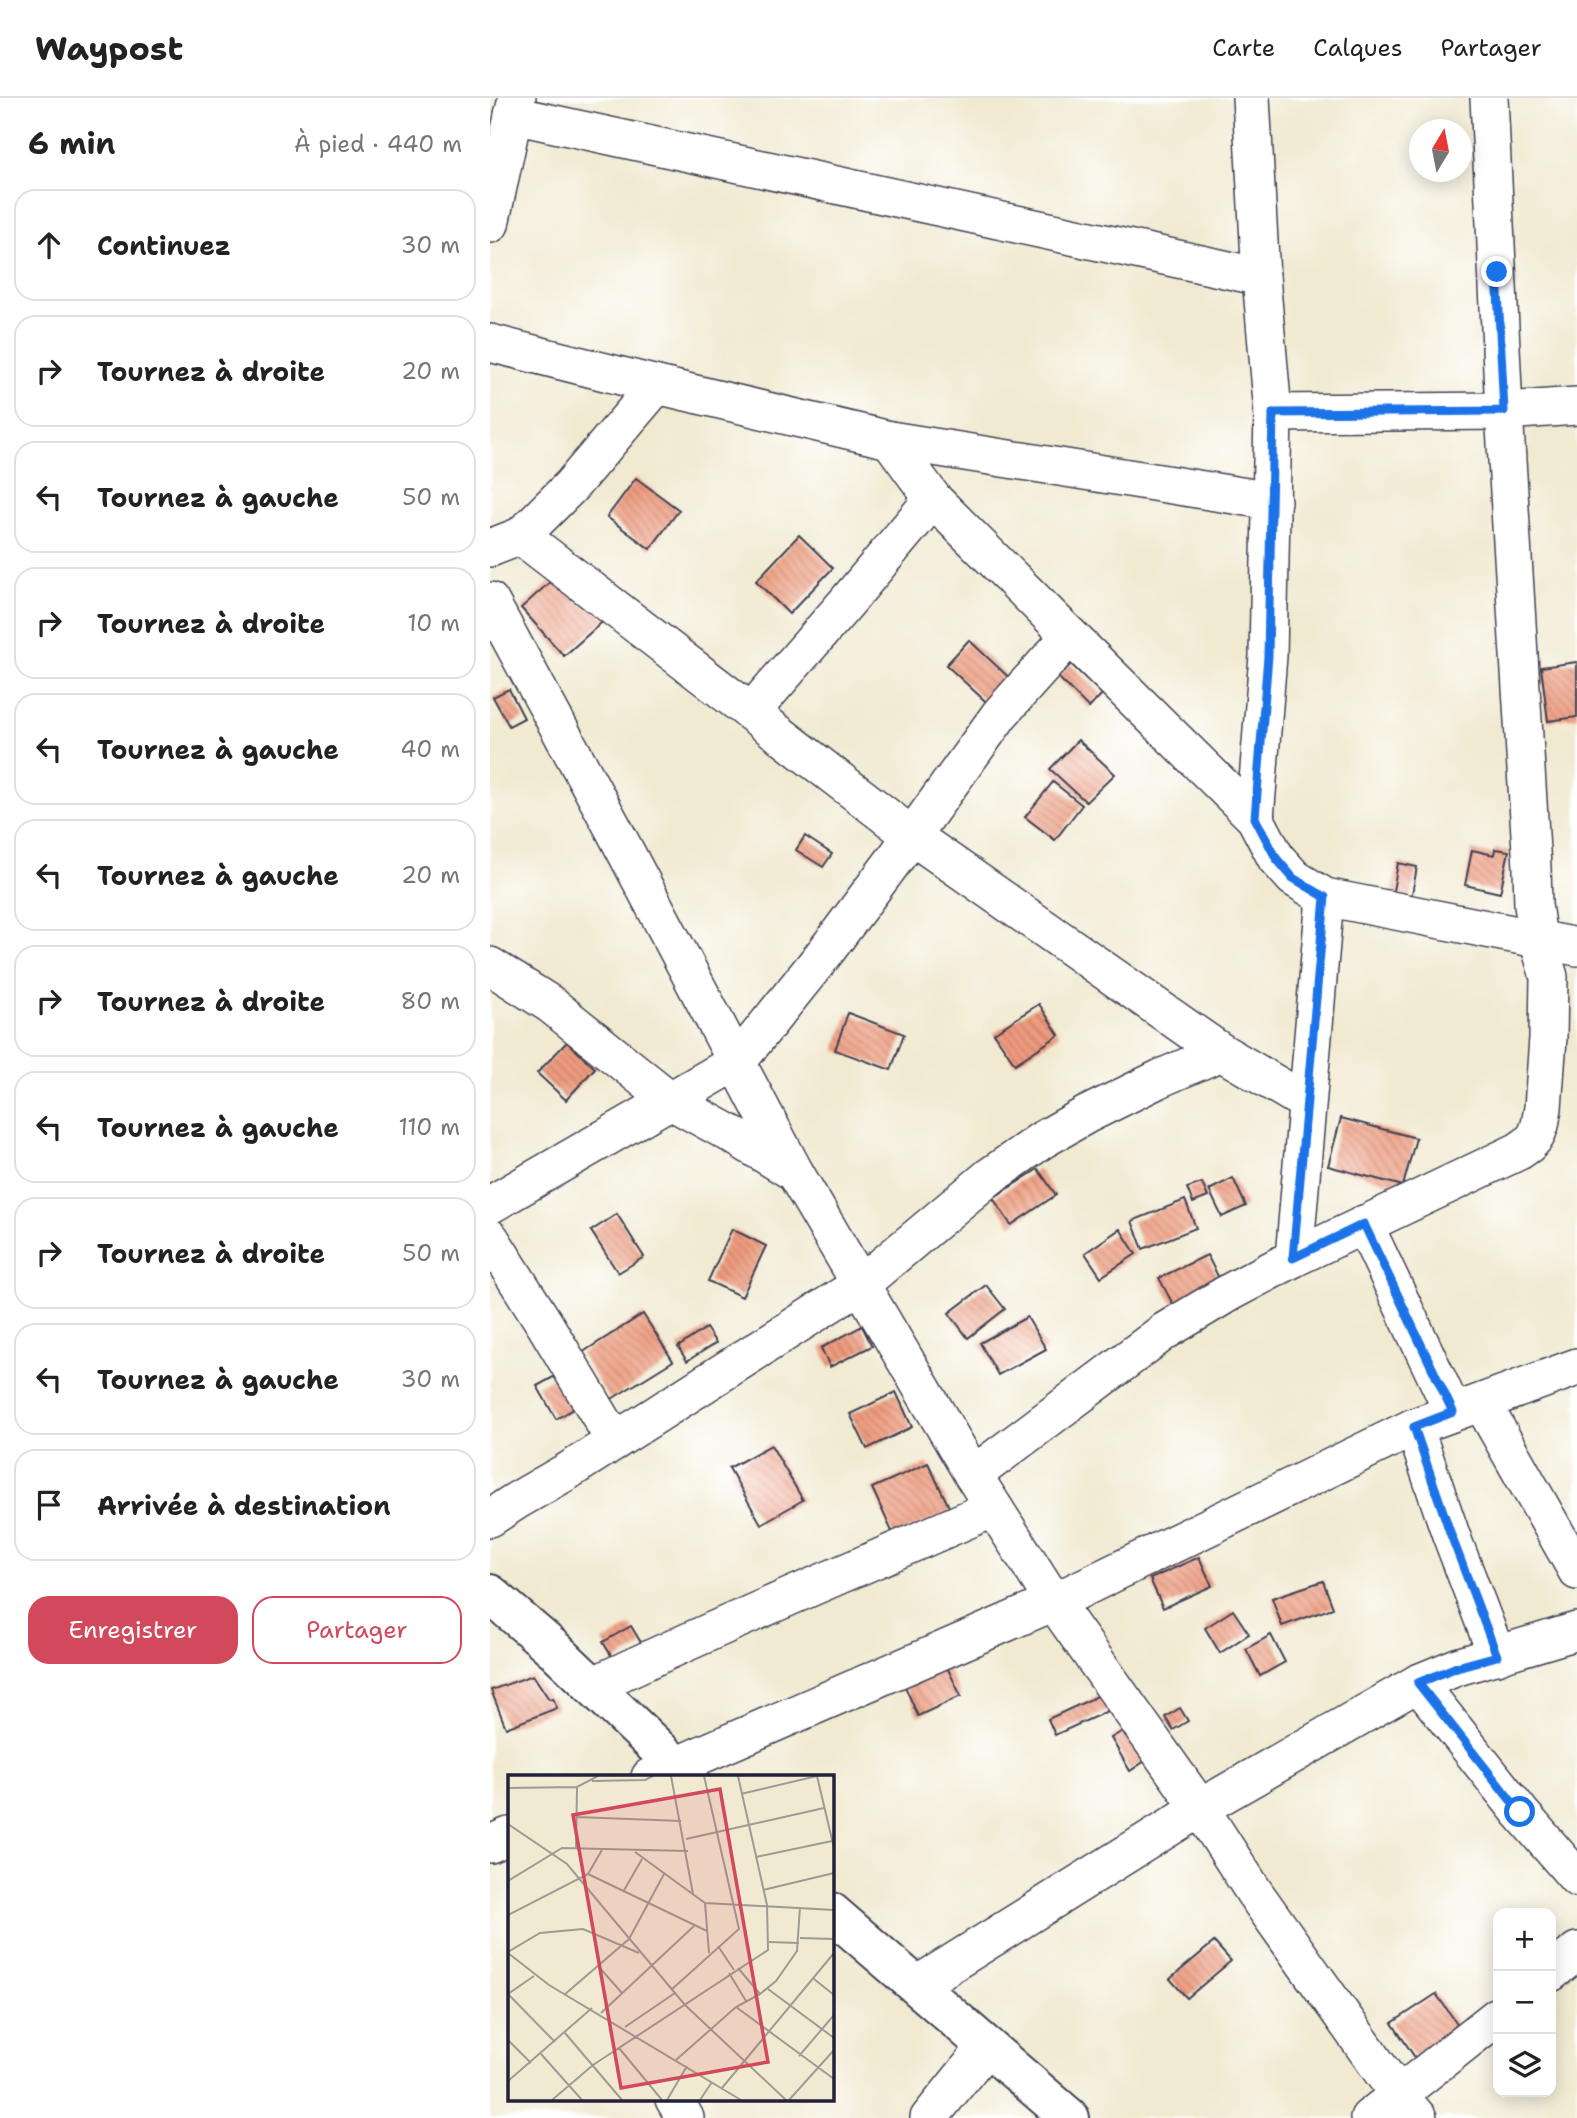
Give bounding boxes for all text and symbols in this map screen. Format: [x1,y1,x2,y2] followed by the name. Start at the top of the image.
[35,26,183,71] text: Waypost
[1212,32,1275,64] text: Carte
[1313,32,1403,64] text: Calques
[1441,32,1542,64] text: Partager
[1409,119,1472,182] north arrow
[28,123,115,164] text: 6 min
[294,129,462,159] text: À pied · 440 m
[30,226,68,264] icon: ahead
[97,228,231,263] text: Continuez
[401,230,460,260] text: 30 m
[1481,256,1512,287] route end
[30,352,68,390] icon: right
[97,354,325,389] text: Tournez à droite
[401,356,460,386] text: 20 m
[30,478,68,516] icon: left
[97,480,339,515] text: Tournez à gauche
[402,482,460,512] text: 50 m
[30,604,68,642] icon: right
[97,606,325,641] text: Tournez à droite
[407,608,460,638] text: 10 m
[30,730,68,768] icon: left
[97,732,339,767] text: Tournez à gauche
[400,734,460,764] text: 40 m
[30,856,68,894] icon: left
[97,858,339,893] text: Tournez à gauche
[401,860,460,890] text: 20 m
[30,982,68,1020] icon: right
[97,984,325,1019] text: Tournez à droite
[401,986,460,1016] text: 80 m
[30,1108,68,1146] icon: left
[97,1110,339,1145] text: Tournez à gauche
[398,1112,460,1142] text: 110 m
[30,1234,68,1272] icon: right
[97,1236,325,1271] text: Tournez à droite
[402,1238,460,1268] text: 50 m
[30,1360,68,1398] icon: left
[97,1362,339,1397] text: Tournez à gauche
[401,1364,460,1394] text: 30 m
[30,1486,68,1524] icon: arrive
[97,1488,391,1523] text: Arrivée à destination
[28,1596,238,1664] button: Enregistrer
[252,1596,462,1664] button: Partager
[508,1775,833,2100] inset map
[1504,1796,1535,1827] route start
[1493,1908,1556,2097] map controls
[1493,1908,1556,1971] button: +
[1493,1971,1556,2034] button: −
[1493,2034,1556,2097] button: layers

